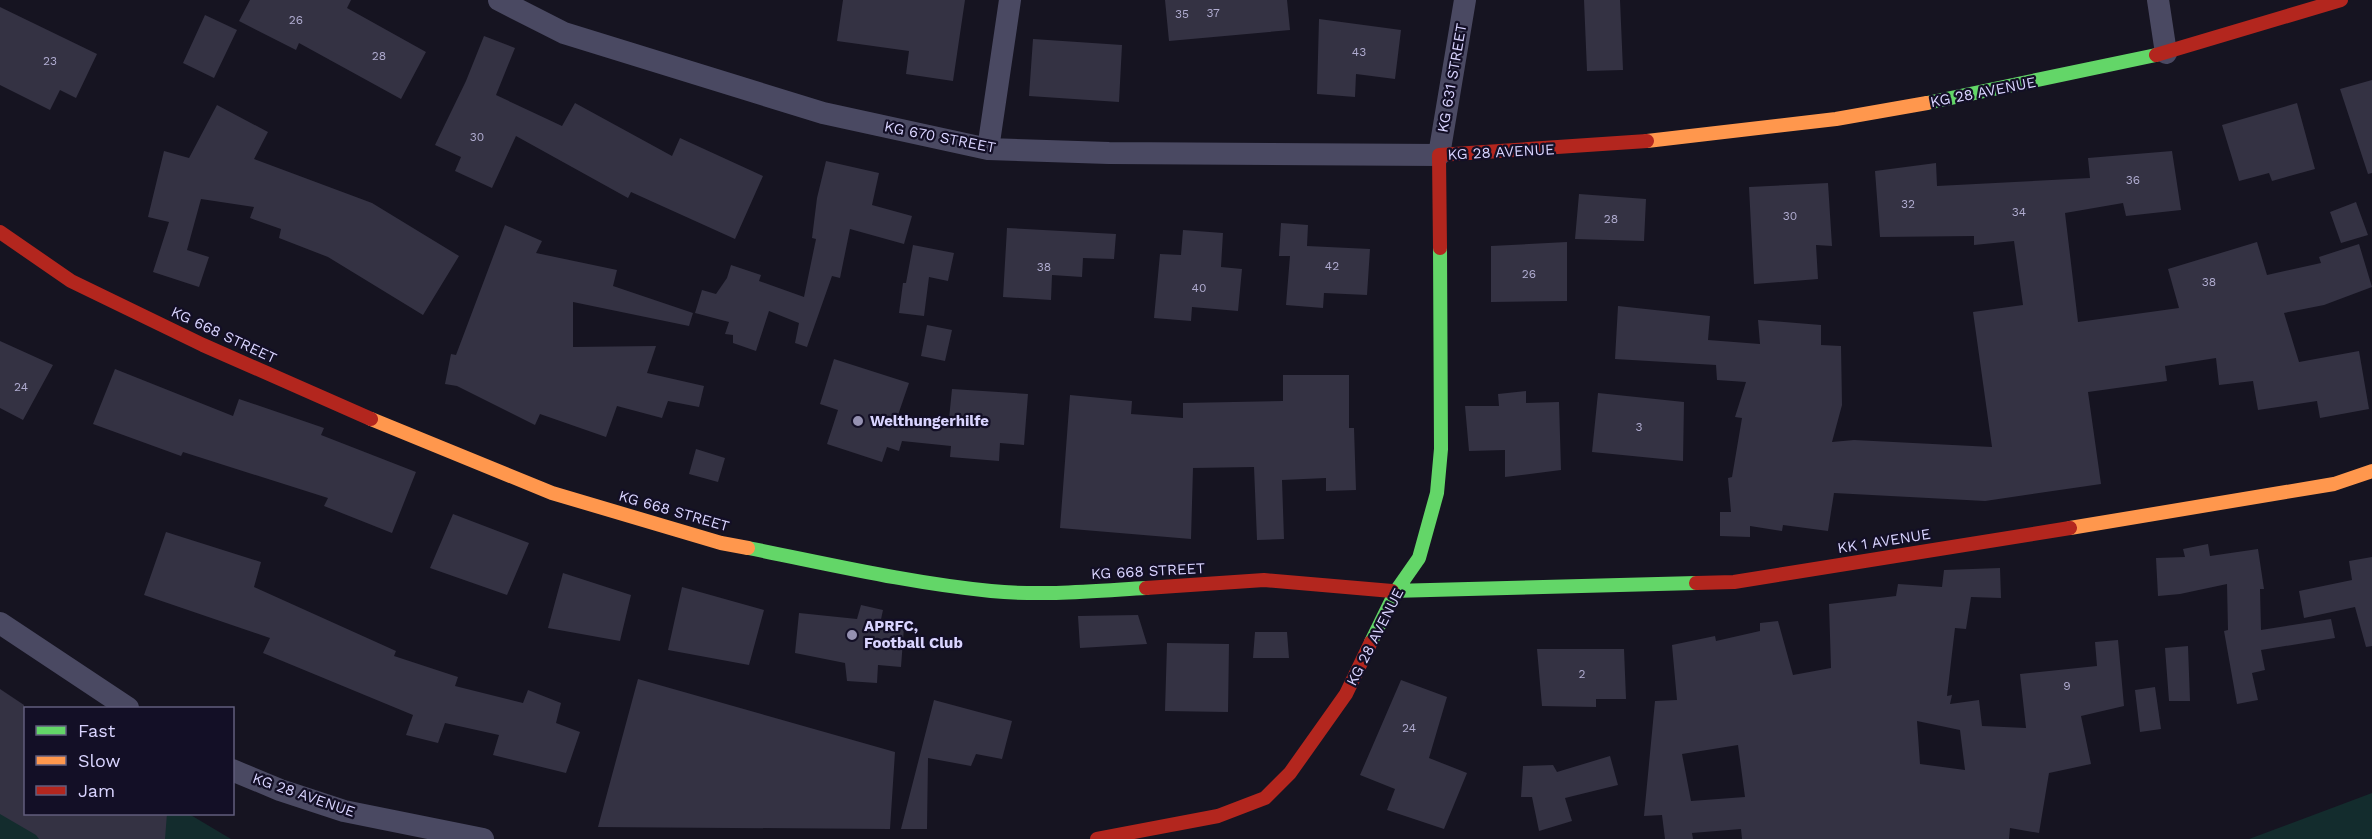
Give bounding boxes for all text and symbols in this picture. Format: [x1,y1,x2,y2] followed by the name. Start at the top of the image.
[1206,6,1220,20] house number: 37
[1175,7,1189,21] house number: 35
[289,13,303,27] house number: 26
[1434,22,1470,134] street label: KG 631 STREET
[1352,45,1366,59] house number: 43
[372,49,386,63] house number: 28
[43,54,57,68] house number: 23
[1929,73,2037,111] street label: KG 28 AVENUE
[883,117,997,157] street label: KG 670 STREET
[470,130,484,144] house number: 30
[1447,140,1555,164] street label: KG 28 AVENUE
[2126,173,2140,187] house number: 36
[1901,197,1915,211] house number: 32
[2012,205,2026,219] house number: 34
[1783,209,1797,223] house number: 30
[1604,212,1618,226] house number: 28
[1325,259,1339,273] house number: 42
[1037,260,1051,274] house number: 38
[1522,267,1536,281] house number: 26
[2202,275,2216,289] house number: 38
[1192,281,1206,295] house number: 40
[168,303,280,367] street label: KG 668 STREET
[14,380,28,394] house number: 24
[870,412,989,430] place label: Welthungerhilfe
[851,414,865,428] marker: Welthungerhilfe
[1636,420,1643,434] house number: 3
[617,487,731,535] street label: KG 668 STREET
[1836,525,1932,557] street label: KK 1 AVENUE
[1090,559,1206,583] street label: KG 668 STREET
[1343,585,1407,689] street label: KG 28 AVENUE
[864,617,963,652] place label: APRFC, Football Club
[845,628,859,642] marker: APRFC, Football Club
[1579,667,1586,681] house number: 2
[2063,679,2071,693] house number: 9
[24,707,234,815] legend
[78,720,116,741] text: Fast
[1402,721,1416,735] house number: 24
[78,750,121,771] text: Slow
[250,769,358,821] street label: KG 28 AVENUE
[78,780,115,801] text: Jam

